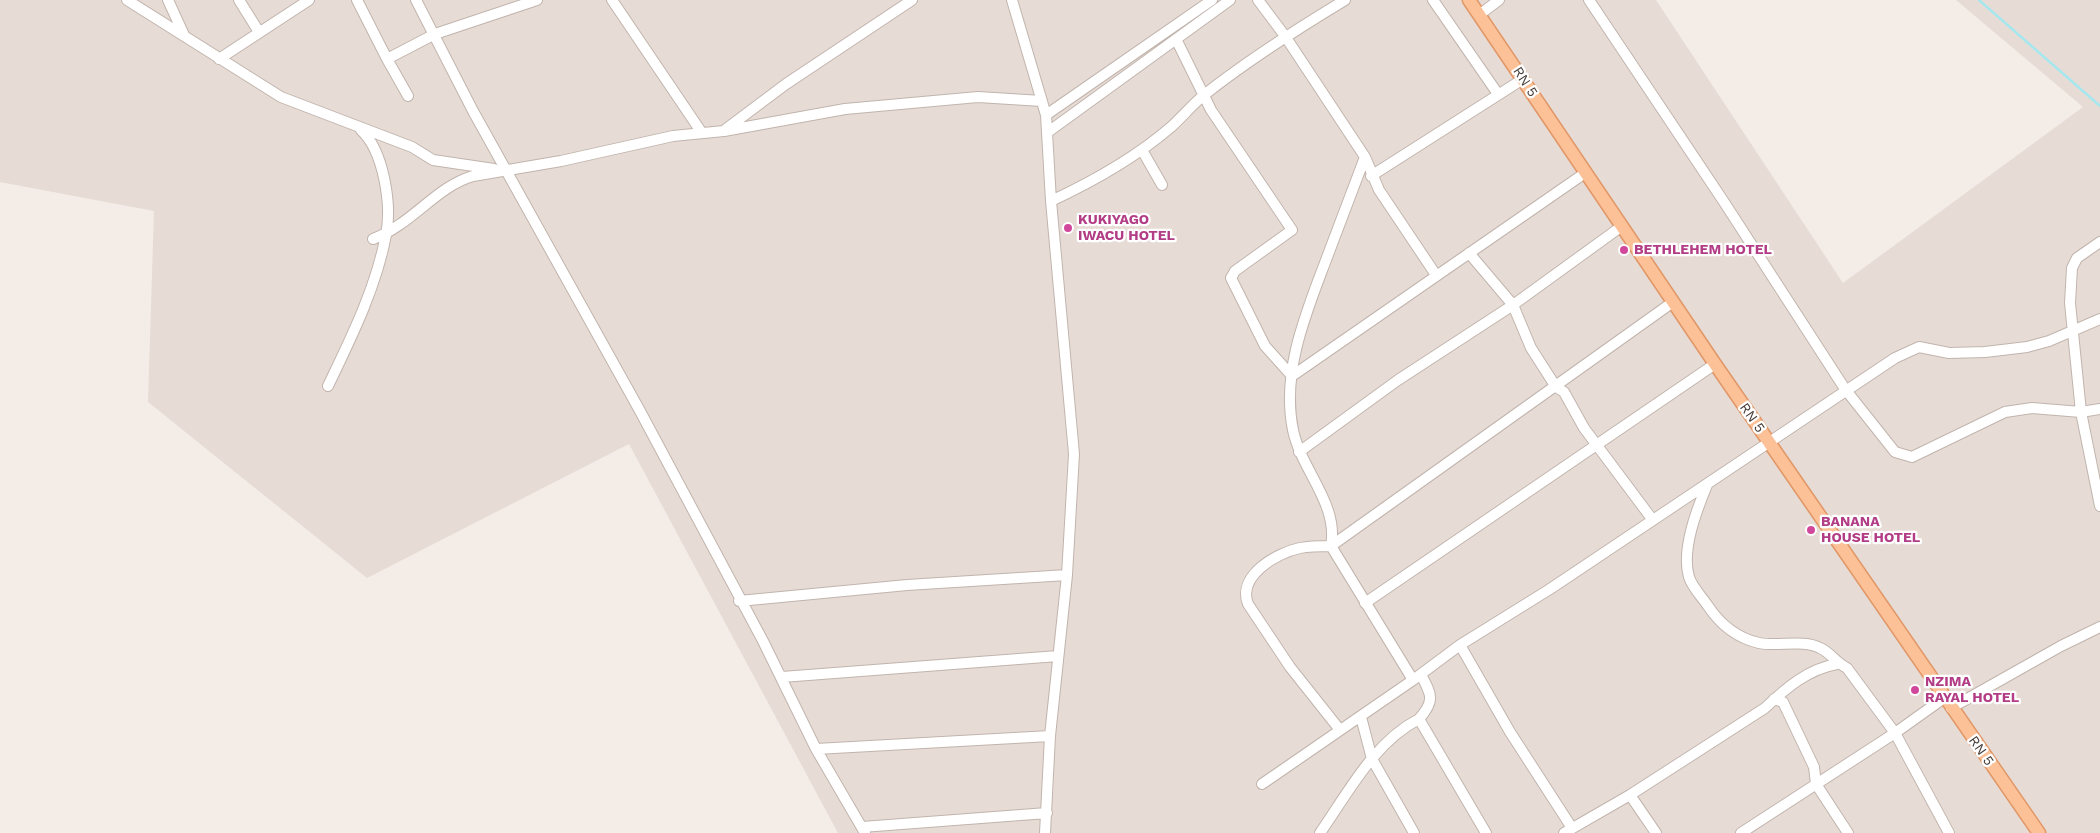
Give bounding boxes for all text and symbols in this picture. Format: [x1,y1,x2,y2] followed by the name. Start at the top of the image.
[1509,64,1541,100] street label: RN 5
[1078,212,1175,244] place label: KUKIYAGO IWACU HOTEL
[1062,222,1074,234] marker: KUKIYAGO IWACU HOTEL
[1634,242,1772,258] place label: BETHLEHEM HOTEL
[1618,244,1630,256] marker: BETHLEHEM HOTEL
[1736,400,1768,436] street label: RN 5
[1821,514,1920,546] place label: BANANA HOUSE HOTEL
[1805,524,1817,536] marker: BANANA HOUSE HOTEL
[1925,674,2019,706] place label: NZIMA RAYAL HOTEL
[1909,684,1921,696] marker: NZIMA RAYAL HOTEL
[1965,733,1997,769] street label: RN 5

